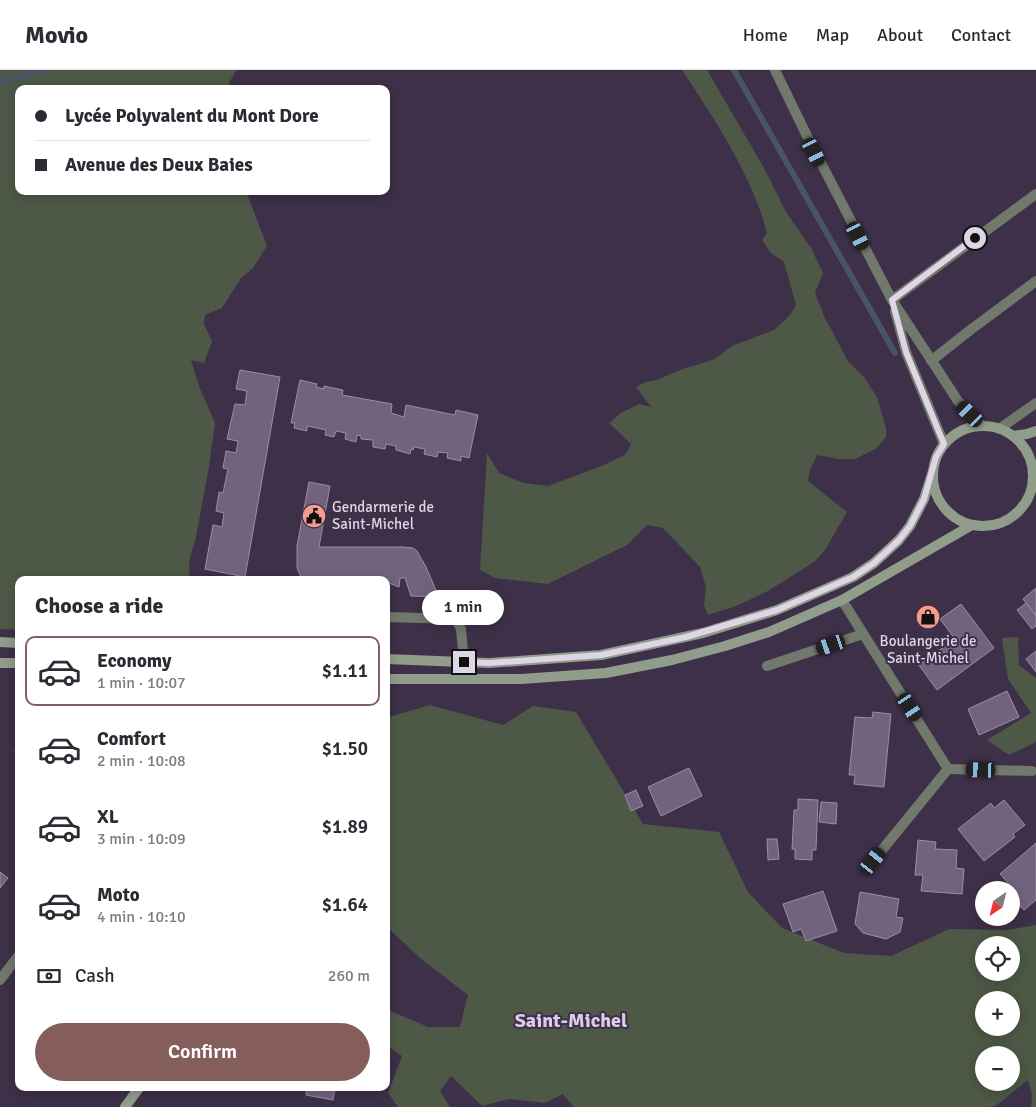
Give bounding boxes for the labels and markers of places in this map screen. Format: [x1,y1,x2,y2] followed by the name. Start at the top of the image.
[332,498,434,533] place label: Gendarmerie de Saint-Michel
[301,503,327,529] public building icon: Gendarmerie de Saint-Michel
[915,604,941,630] shop icon: Boulangerie de Saint-Michel
[880,632,976,667] place label: Boulangerie de Saint-Michel

